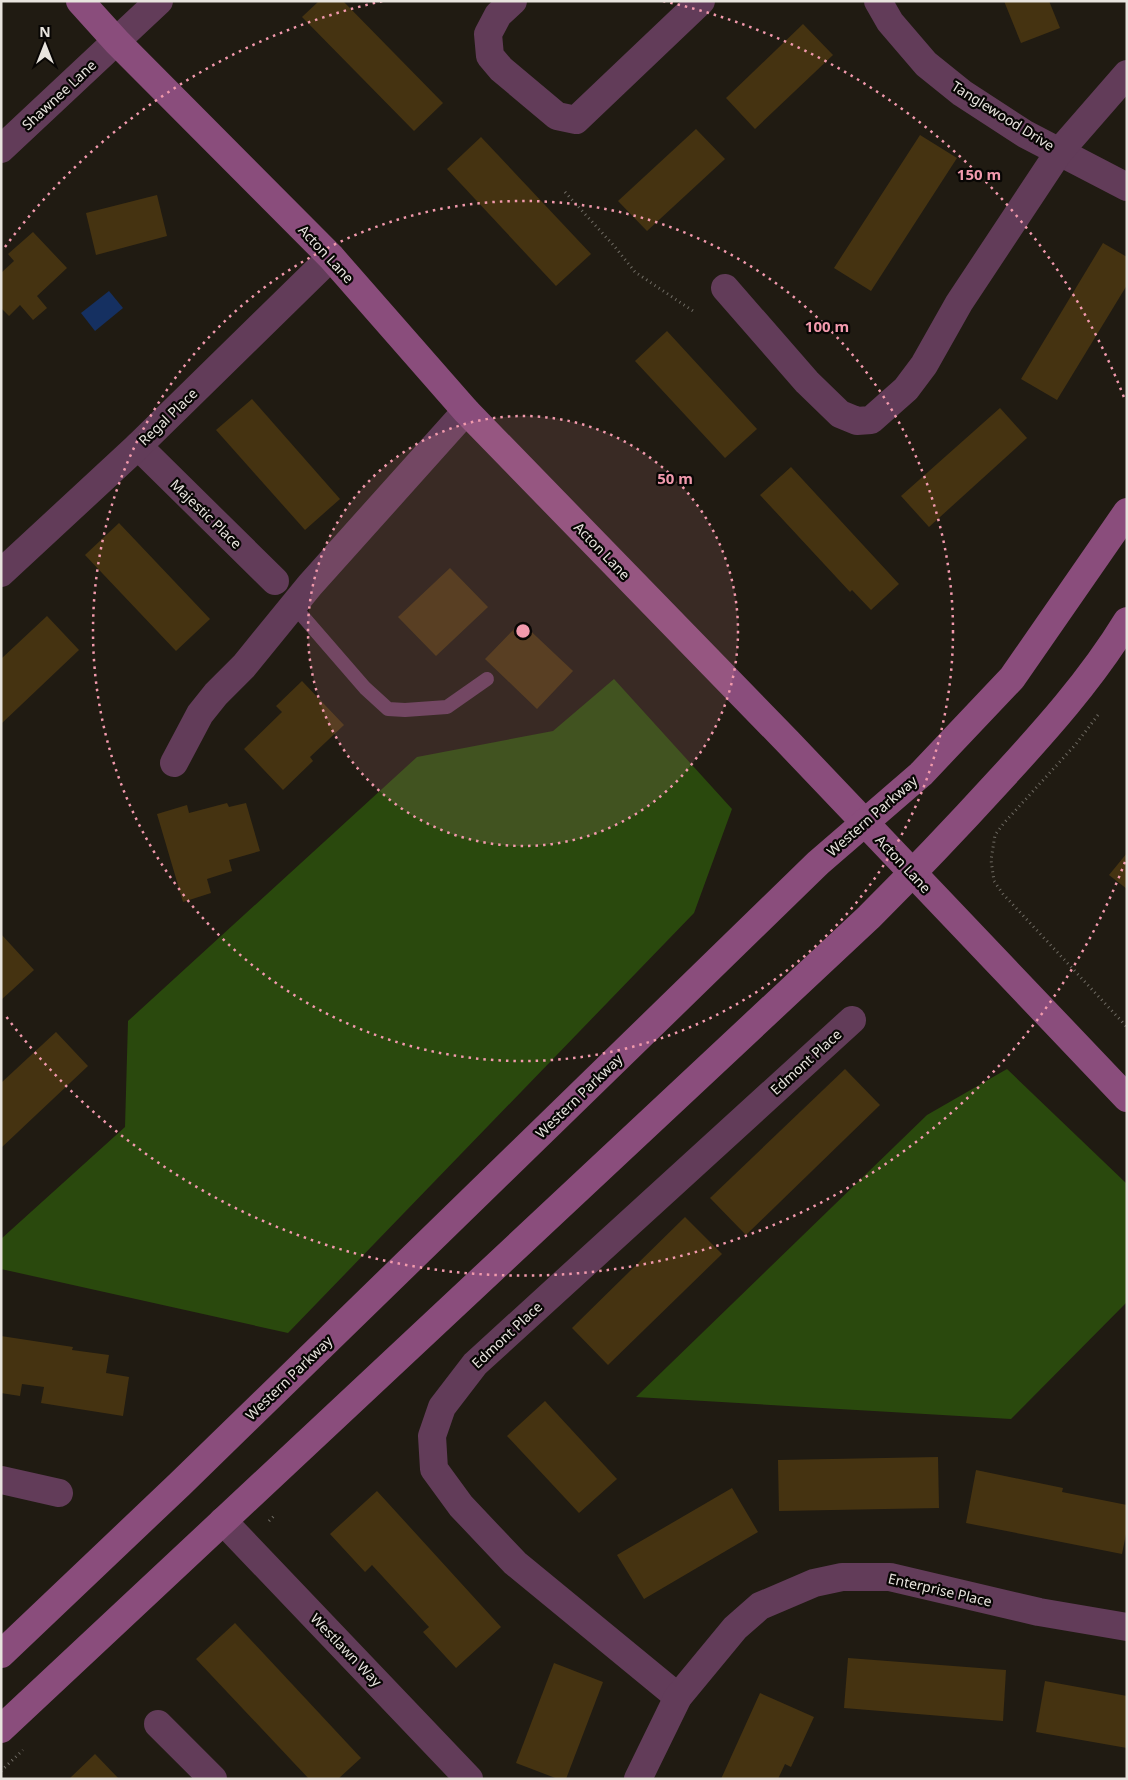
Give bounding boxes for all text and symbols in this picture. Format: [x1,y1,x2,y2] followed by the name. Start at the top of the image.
[20,20,70,70] north arrow
[39,22,51,41] text: N
[17,55,100,134] street label: Shawnee Lane
[948,76,1058,155] street label: Tanglewood Drive
[957,164,1001,184] text: 150 m
[294,220,358,287] street label: Acton Lane
[805,316,849,336] text: 100 m
[134,384,201,449] street label: Regal Place
[657,468,693,488] text: 50 m
[167,475,246,553] street label: Majestic Place
[570,518,635,584] street label: Acton Lane
[514,622,532,640] centre of rings
[822,771,922,860] street label: Western Parkway
[871,830,935,897] street label: Acton Lane
[766,1024,845,1099] street label: Edmont Place
[531,1049,627,1142] street label: Western Parkway
[467,1297,546,1372] street label: Edmont Place
[241,1331,337,1424] street label: Western Parkway
[886,1568,994,1611] street label: Enterprise Place
[307,1609,387,1691] street label: Westlawn Way

